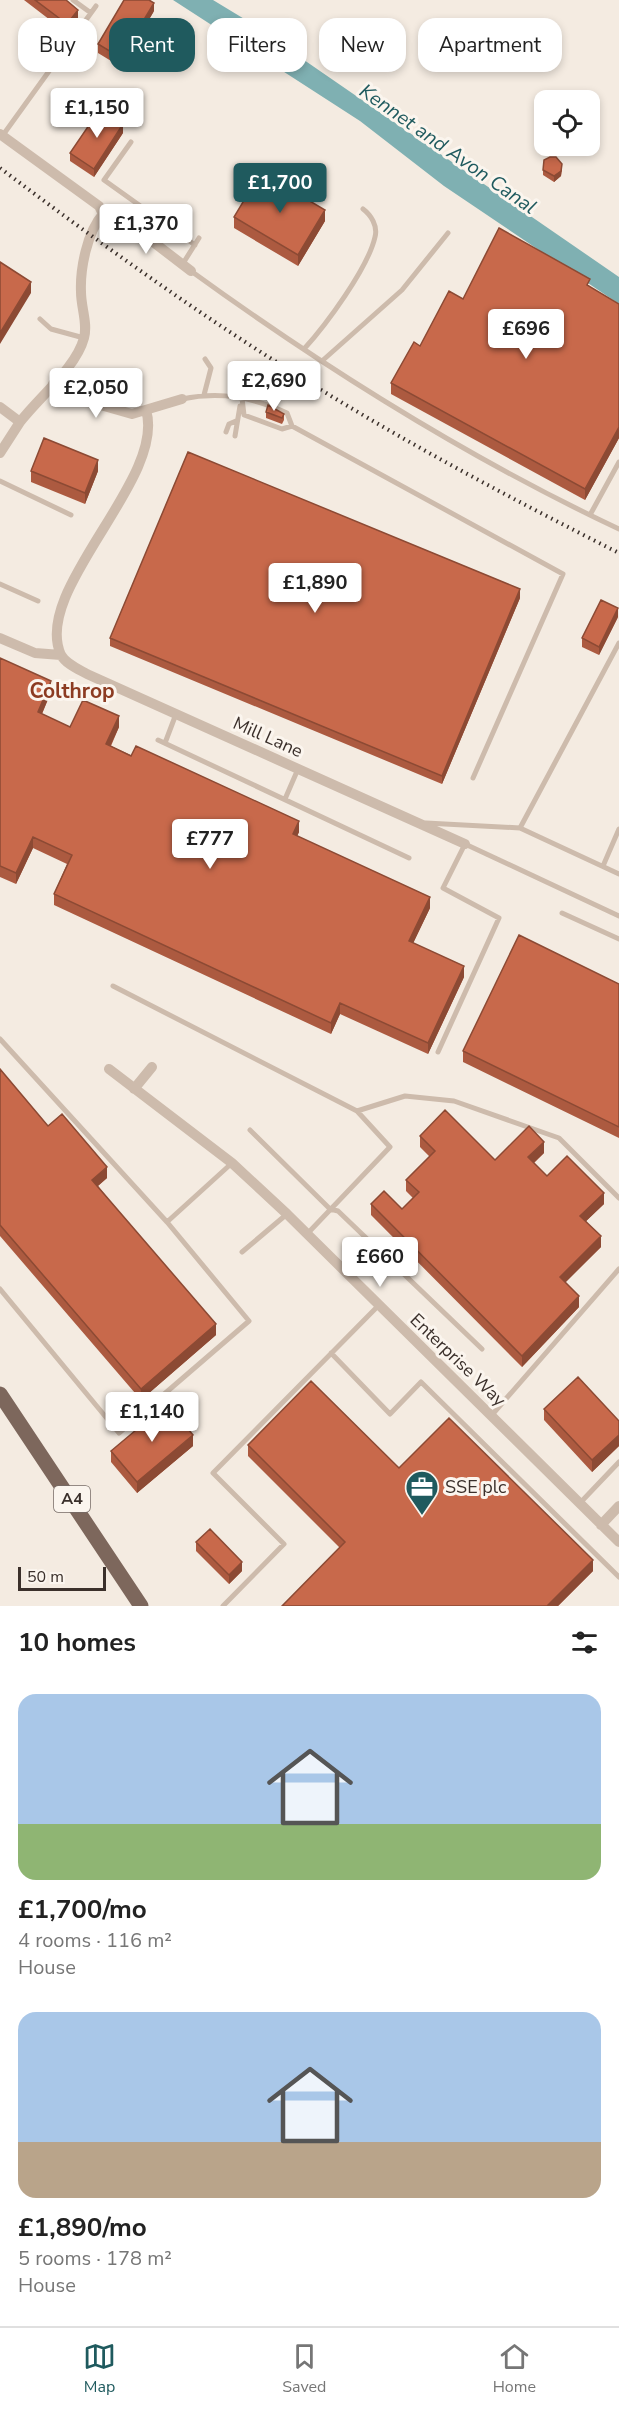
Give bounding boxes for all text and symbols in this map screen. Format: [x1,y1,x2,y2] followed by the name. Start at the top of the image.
[18,18,97,72] chip: Buy
[109,18,195,72] chip: Rent
[207,18,307,72] chip: Filters
[319,18,406,72] chip: New
[418,18,562,72] chip: Apartment
[354,78,542,220] water label: Kennet and Avon Canal
[48,88,146,139] pin: £1,150
[534,90,600,156] map controls
[534,90,600,156] button: locate
[65,94,129,121] text: £1,150
[231,163,329,214] pin: £1,700
[248,169,312,196] text: £1,700
[97,204,195,255] pin: £1,370
[114,210,178,237] text: £1,370
[490,309,562,360] pin: £696
[502,315,550,342] text: £696
[225,361,323,412] pin: £2,690
[242,367,306,394] text: £2,690
[47,368,145,419] pin: £2,050
[64,374,128,401] text: £2,050
[266,563,364,614] pin: £1,890
[283,569,347,596] text: £1,890
[29,677,115,705] district label: Colthrop
[229,711,307,763] street label: Mill Lane
[174,819,246,870] pin: £777
[186,825,234,852] text: £777
[344,1237,416,1288] pin: £660
[356,1243,404,1270] text: £660
[405,1308,512,1412] street label: Enterprise Way
[103,1392,201,1443] pin: £1,140
[120,1398,184,1425] text: £1,140
[404,1469,440,1516] office icon: SSE plc
[445,1475,506,1499] place label: SSE plc
[54,1486,90,1512] road number: A4
[18,1564,106,1592] scale bar
[27,1566,64,1588] text: 50 m
[18,1625,136,1660] text: 10 homes
[568,1626,601,1659] icon: filters
[256,1733,364,1841] icon: home
[18,1892,147,1927] text: £1,700/mo
[18,1927,172,1954] text: 4 rooms · 116 m²
[18,1954,76,1981] text: House
[256,2051,364,2159] icon: home
[18,2210,147,2245] text: £1,890/mo
[18,2245,172,2272] text: 5 rooms · 178 m²
[18,2272,76,2299] text: House
[83,2340,116,2398] tab: Map
[282,2340,326,2398] tab: Saved
[493,2340,536,2398] tab: Home

